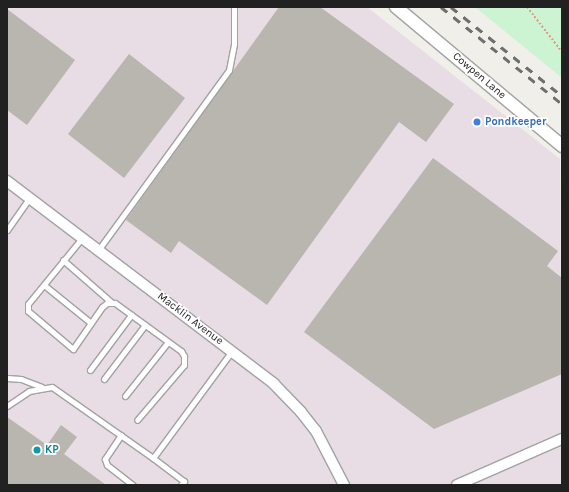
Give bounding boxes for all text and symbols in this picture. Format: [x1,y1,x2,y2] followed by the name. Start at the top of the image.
[450,50,508,102] street label: Cowpen Lane
[485,115,546,129] place label: Pondkeeper
[472,117,482,127] marker: Pondkeeper
[154,290,226,348] street label: Macklin Avenue
[45,443,59,457] place label: KP
[32,445,42,455] marker: KP

